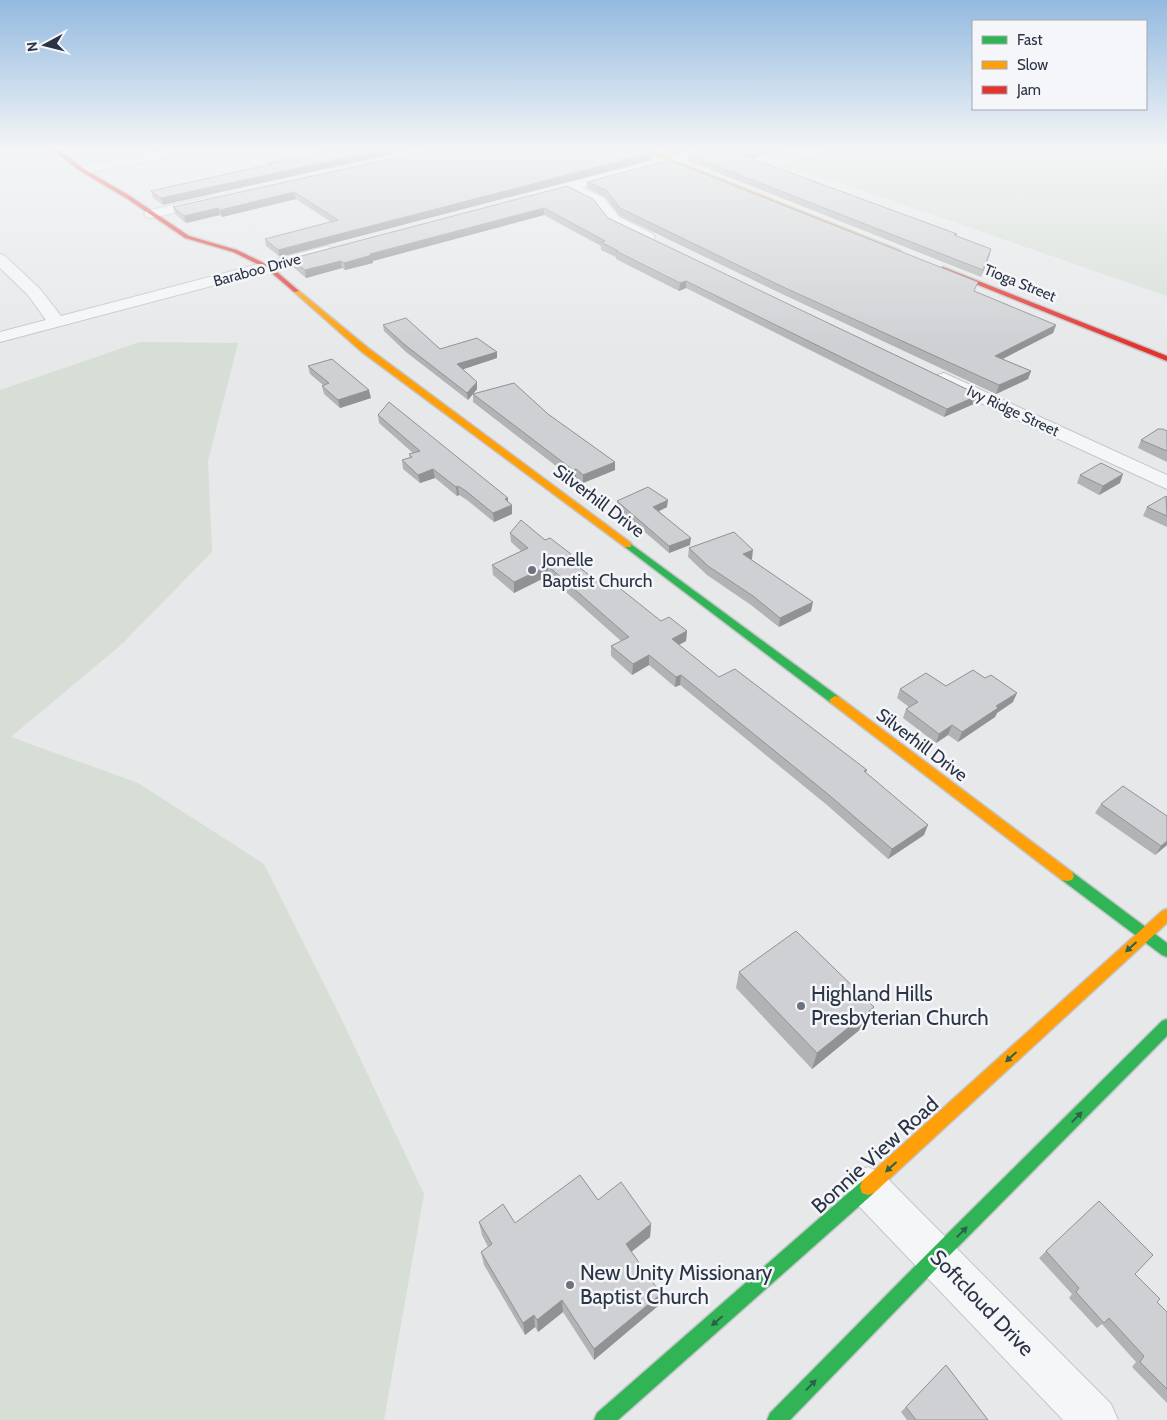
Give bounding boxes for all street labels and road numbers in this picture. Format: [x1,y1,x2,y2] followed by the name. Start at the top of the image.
[211,250,303,290] street label: Baraboo Drive
[981,260,1059,306] street label: Tioga Street
[964,382,1062,440] street label: Ivy Ridge Street
[549,460,649,542] street label: Silverhill Drive
[872,704,972,786] street label: Silverhill Drive
[806,1091,943,1218] street label: Bonnie View Road
[925,1244,1039,1361] street label: Softcloud Drive

